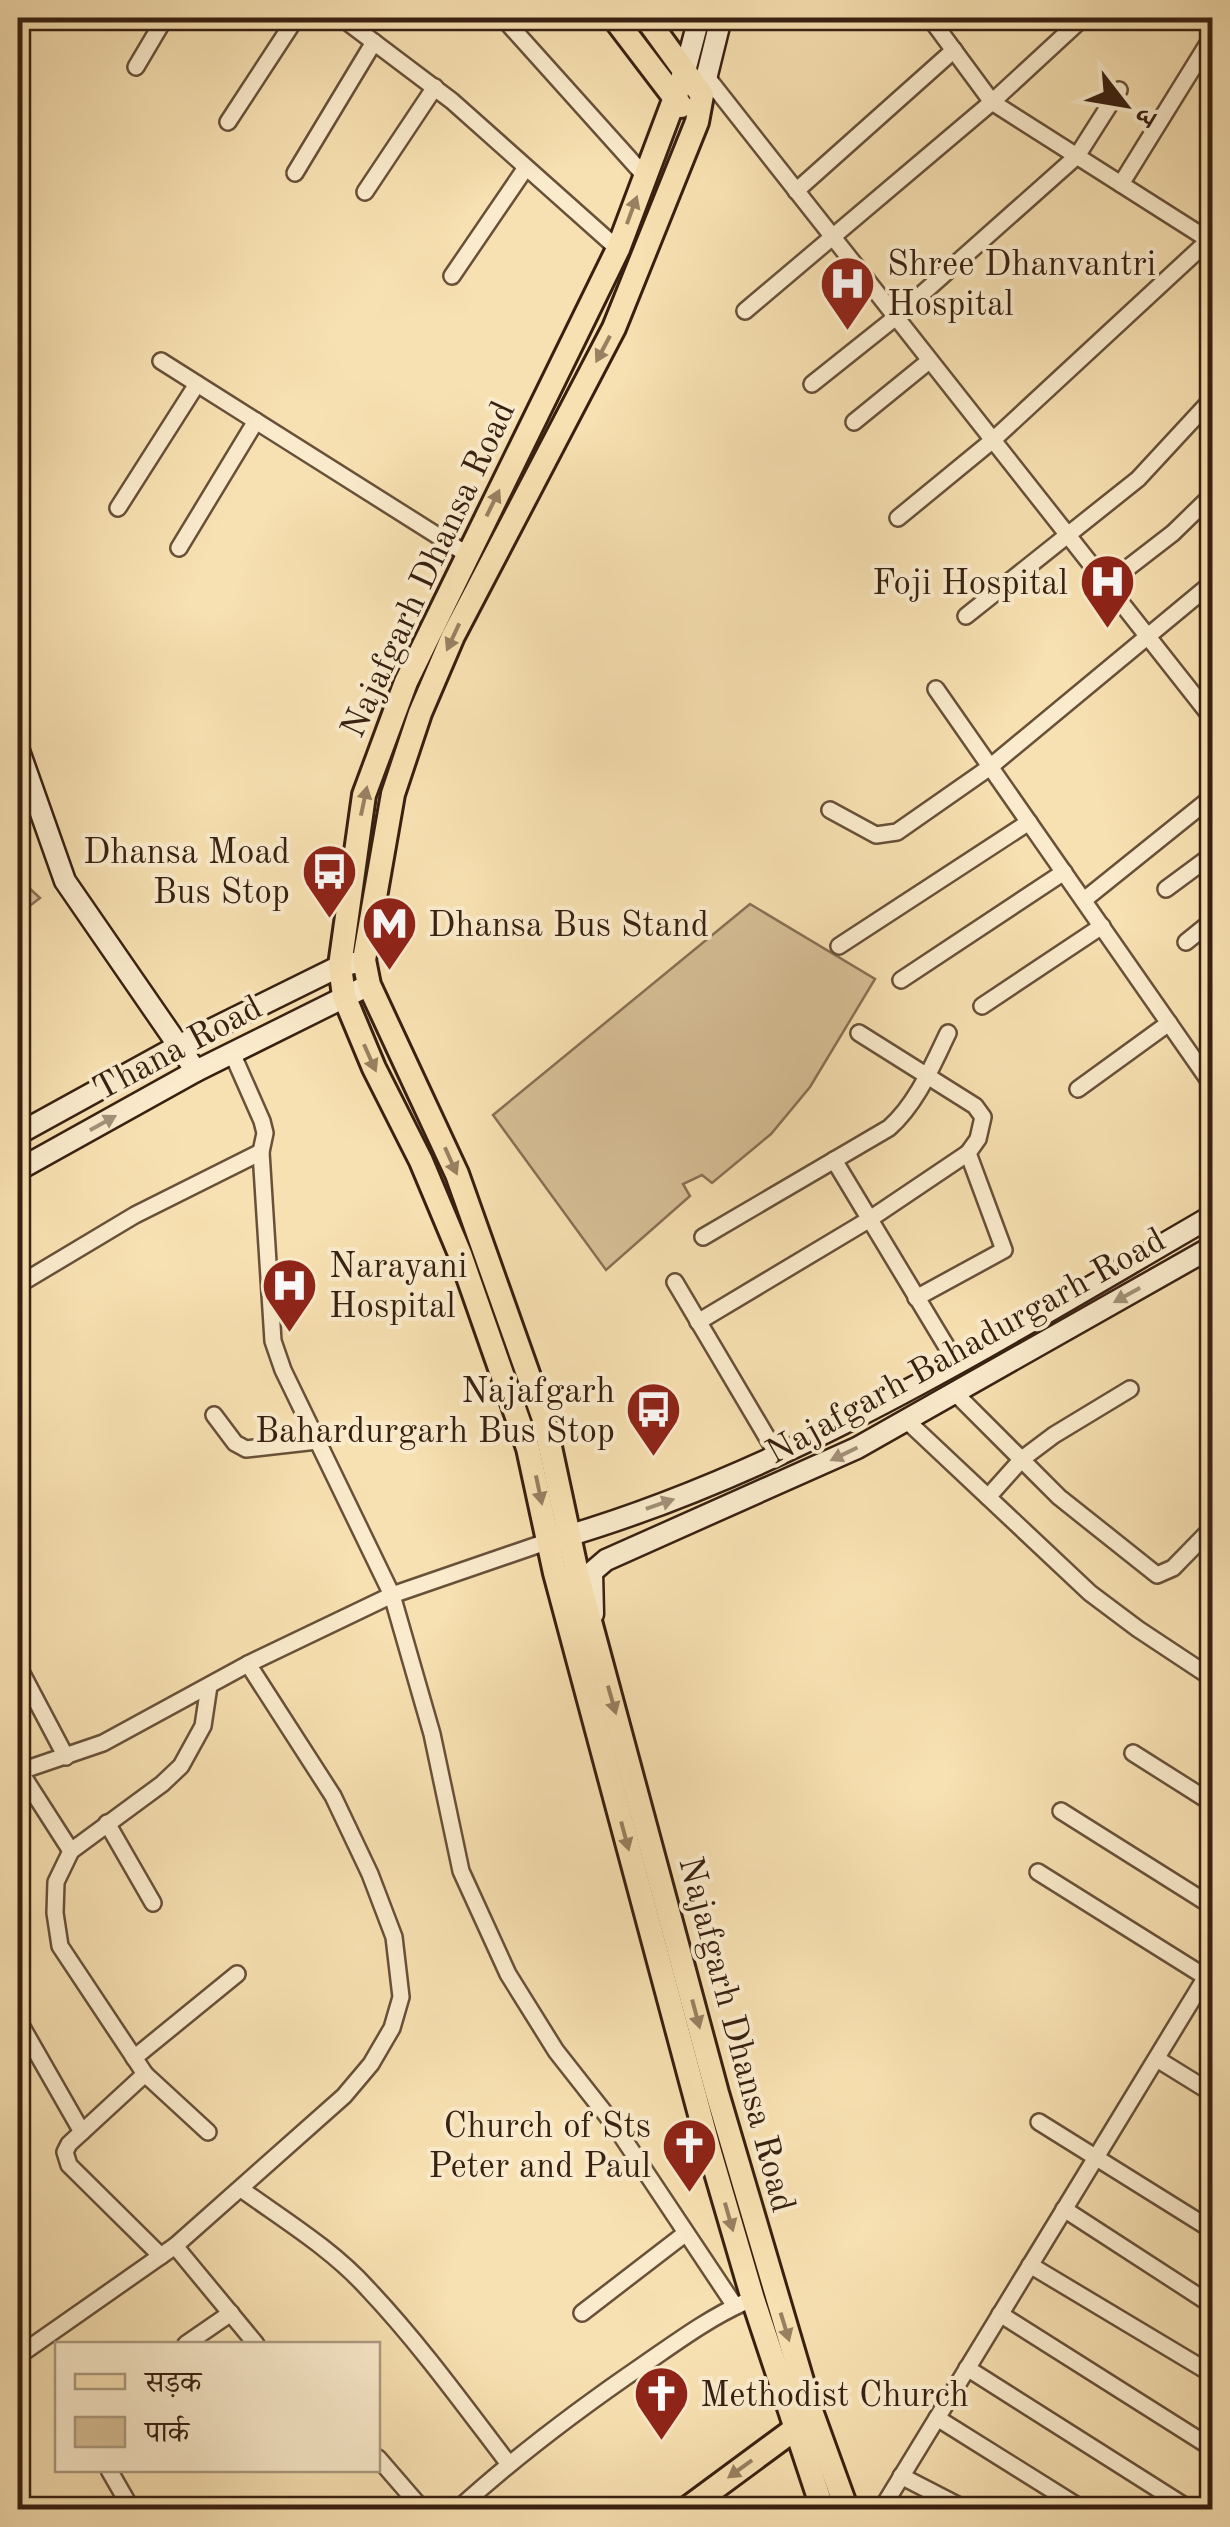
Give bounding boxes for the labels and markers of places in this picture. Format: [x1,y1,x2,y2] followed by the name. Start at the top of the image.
[887,248,1156,323] place label: Shree Dhanvantri Hospital
[818,253,878,332] hospital icon: Shree Dhanvantri Hospital
[1077,552,1137,631] hospital icon: Foji Hospital
[872,567,1068,602] place label: Foji Hospital
[83,836,290,911] place label: Dhansa Moad Bus Stop
[299,841,359,920] bus stop icon: Dhansa Moad Bus Stop
[359,894,419,973] metro station icon: Dhansa Bus Stand
[428,909,709,944] place label: Dhansa Bus Stand
[329,1250,467,1325] place label: Narayani Hospital
[260,1255,320,1334] hospital icon: Narayani Hospital
[255,1375,615,1450] place label: Najafgarh Bahardurgarh Bus Stop
[624,1380,684,1459] bus stop icon: Najafgarh Bahardurgarh Bus Stop
[428,2110,651,2185] place label: Church of Sts Peter and Paul
[660,2115,720,2194] church icon: Church of Sts Peter and Paul
[631,2364,691,2443] church icon: Methodist Church
[700,2379,969,2414] place label: Methodist Church

